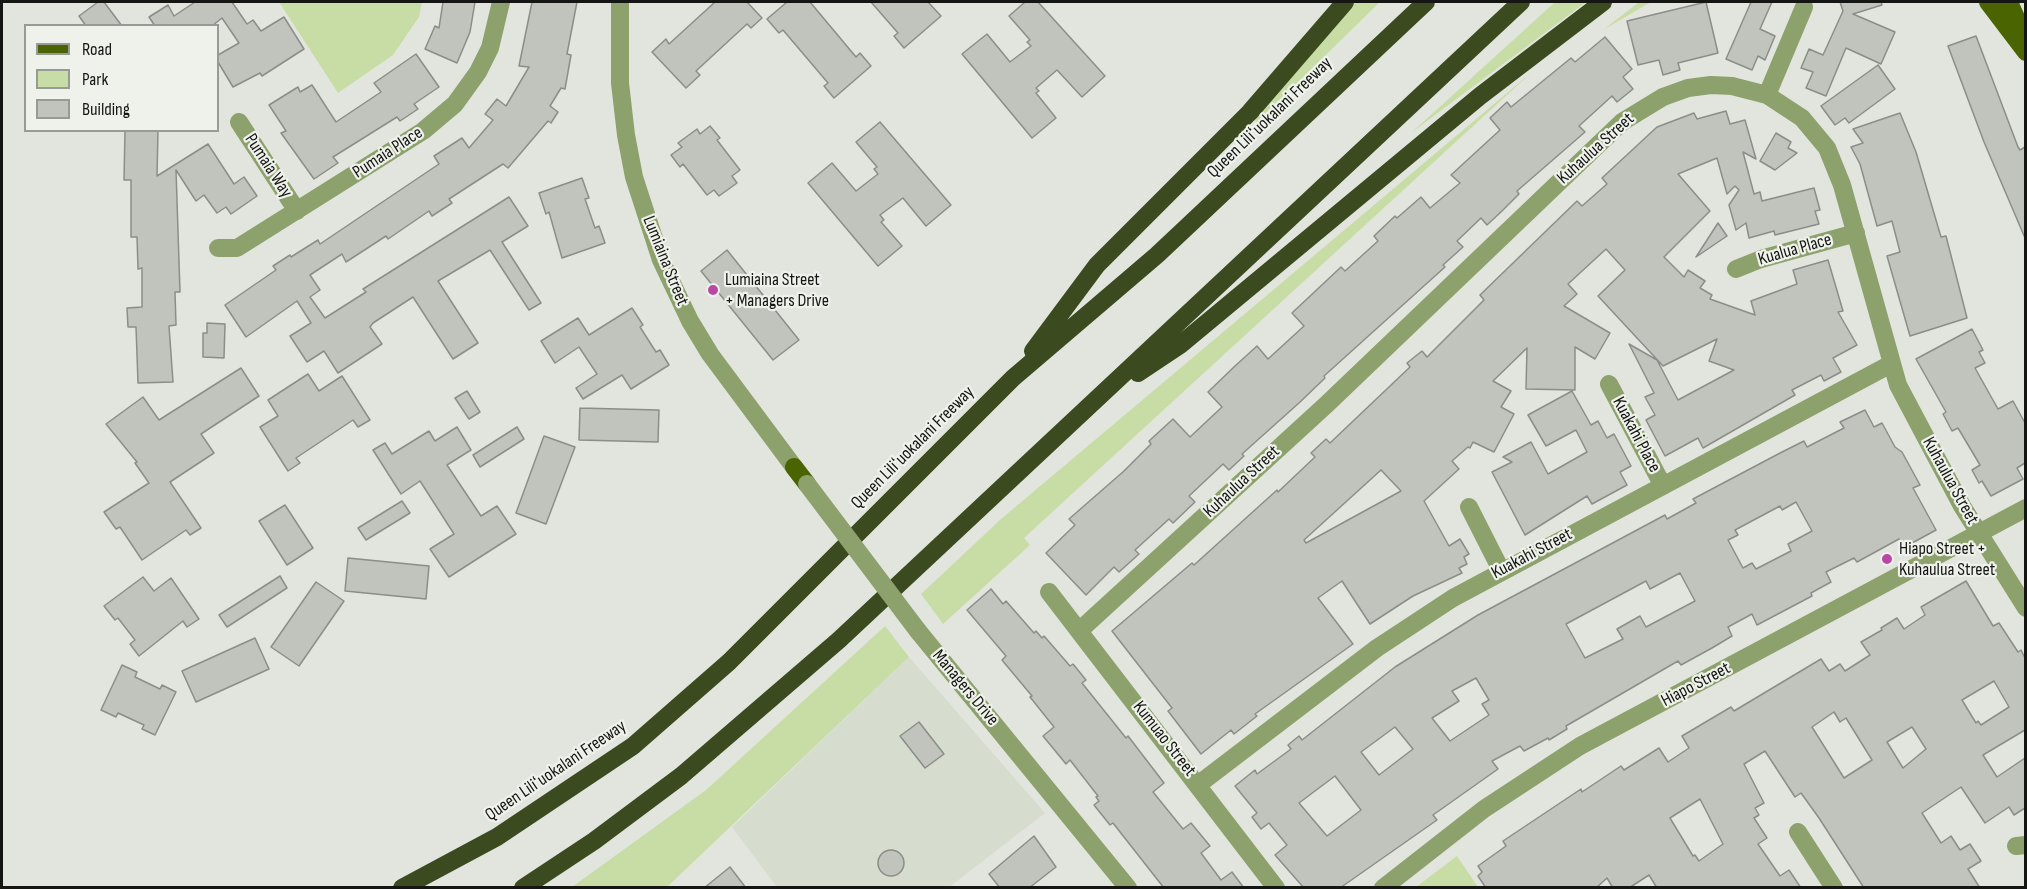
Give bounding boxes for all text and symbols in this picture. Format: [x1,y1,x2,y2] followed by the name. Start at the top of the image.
[24,24,219,132] legend
[82,39,112,60] text: Road
[1203,53,1337,183] street label: Queen Liliʻuokalani Freeway
[82,69,108,90] text: Park
[82,99,130,120] text: Building
[1553,109,1639,189] street label: Kuhaulua Street
[349,122,427,184] street label: Pumaia Place
[239,130,297,202] street label: Pumaia Way
[637,213,693,309] street label: Lumiaina Street
[1756,229,1834,271] street label: Kualua Place
[725,269,829,312] place label: Lumiaina Street + Managers Drive
[706,283,720,297] marker: Lumiaina Street + Managers Drive
[847,382,979,514] street label: Queen Liliʻuokalani Freeway
[1607,394,1665,476] street label: Kuakahi Place
[1917,434,1983,528] street label: Kuhaulua Street
[1199,441,1285,523] street label: Kuhaulua Street
[1488,524,1576,584] street label: Kuakahi Street
[1899,538,1995,580] place label: Hiapo Street + Kuhaulua Street
[1880,552,1894,566] marker: Hiapo Street + Kuhaulua Street
[927,646,1003,730] street label: Managers Drive
[1658,658,1734,712] street label: Hiapo Street
[1128,697,1200,781] street label: Kumuao Street
[481,716,631,826] street label: Queen Liliʻuokalani Freeway

